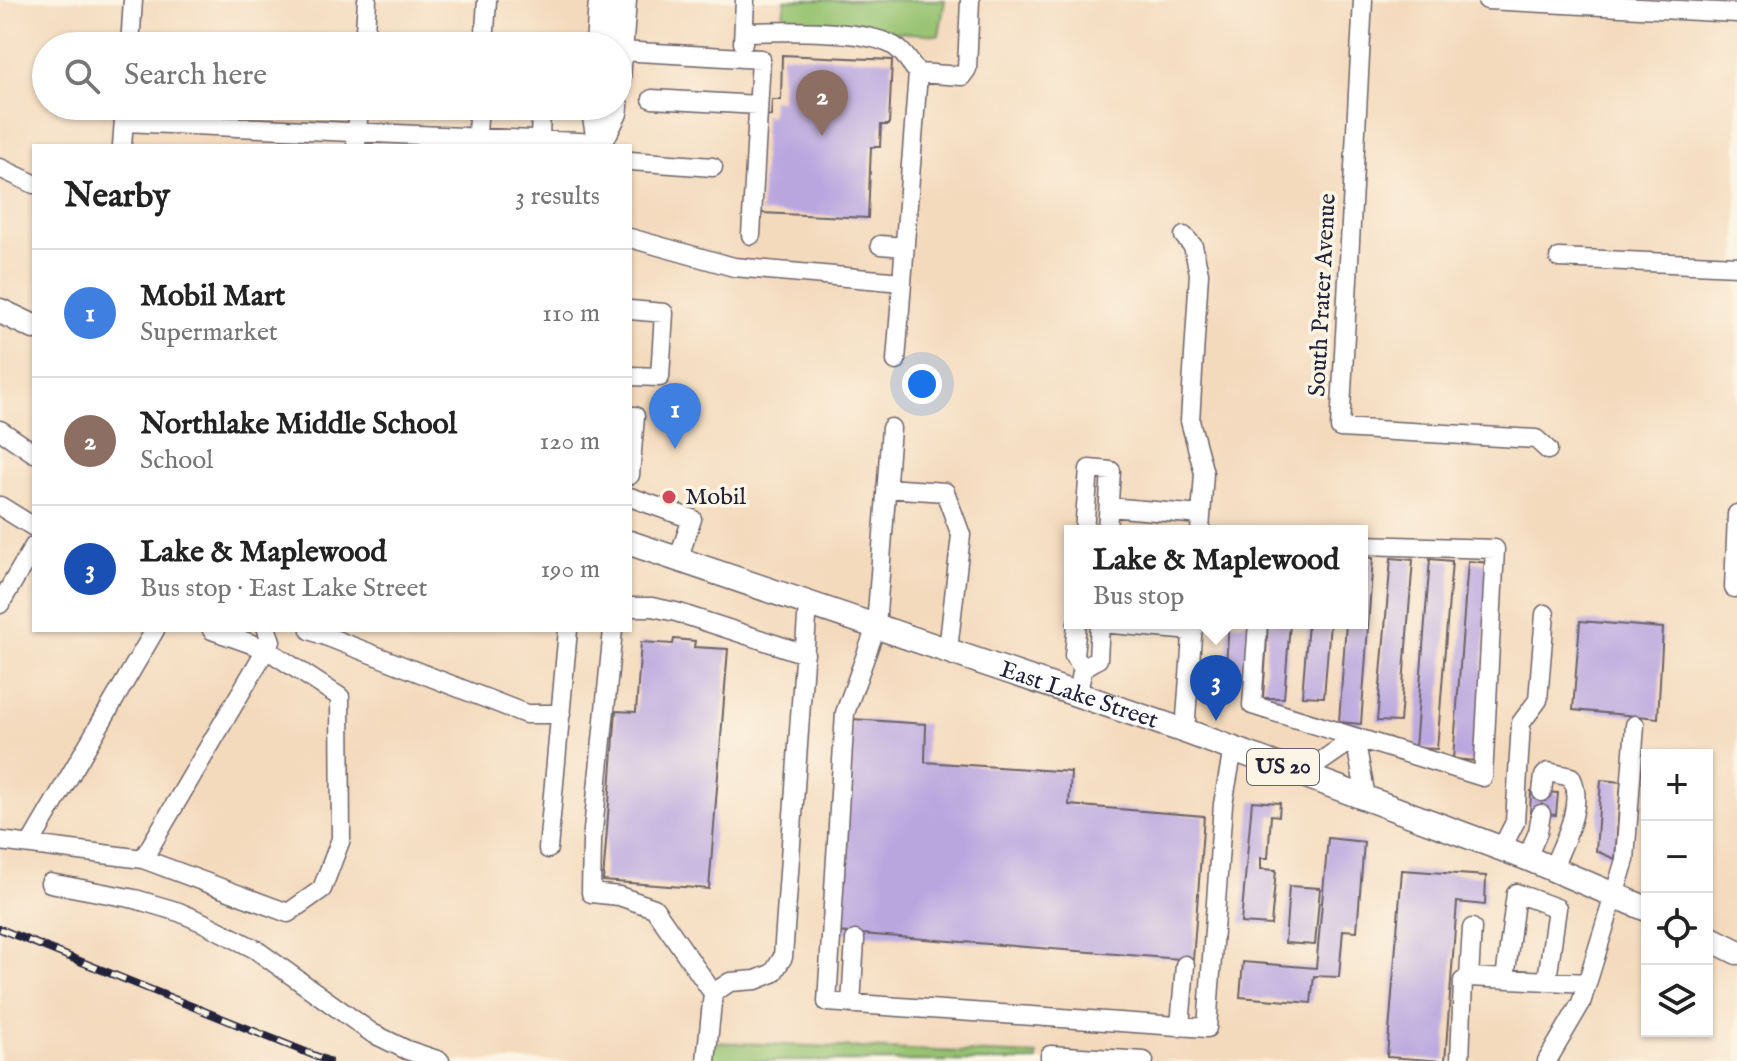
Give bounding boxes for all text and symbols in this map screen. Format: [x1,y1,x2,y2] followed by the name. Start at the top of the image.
[32,32,632,120] search box
[60,54,104,98] icon: search
[124,57,267,95] text: Search here
[796,70,848,136] pin: 2
[64,175,170,218] text: Nearby
[515,180,600,213] text: 3 results
[1302,193,1344,397] street label: South Prater Avenue
[140,278,285,316] text: Mobil Mart
[85,297,95,330] text: 1
[542,297,600,330] text: 110 m
[140,316,278,349] text: Supermarket
[902,364,942,404] your location
[649,383,701,449] pin: 1
[140,406,457,444] text: Northlake Middle School
[84,425,96,458] text: 2
[540,425,600,458] text: 120 m
[140,444,213,477] text: School
[685,482,746,513] place label: Mobil
[660,488,678,506] marker: Mobil
[1064,525,1368,629] popup
[140,534,387,572] text: Lake & Maplewood
[1093,542,1339,580] text: Lake & Maplewood
[85,553,95,586] text: 3
[540,553,600,586] text: 190 m
[140,572,427,605] text: Bus stop · East Lake Street
[1093,580,1184,613] text: Bus stop
[996,654,1162,736] street label: East Lake Street
[1190,655,1242,721] pin: 3
[1247,749,1319,785] road number: US 20
[1641,749,1713,1037] map controls
[1641,749,1713,821] button: +
[1641,821,1713,893] button: −
[1641,893,1713,965] button: locate
[1641,965,1713,1037] button: layers

